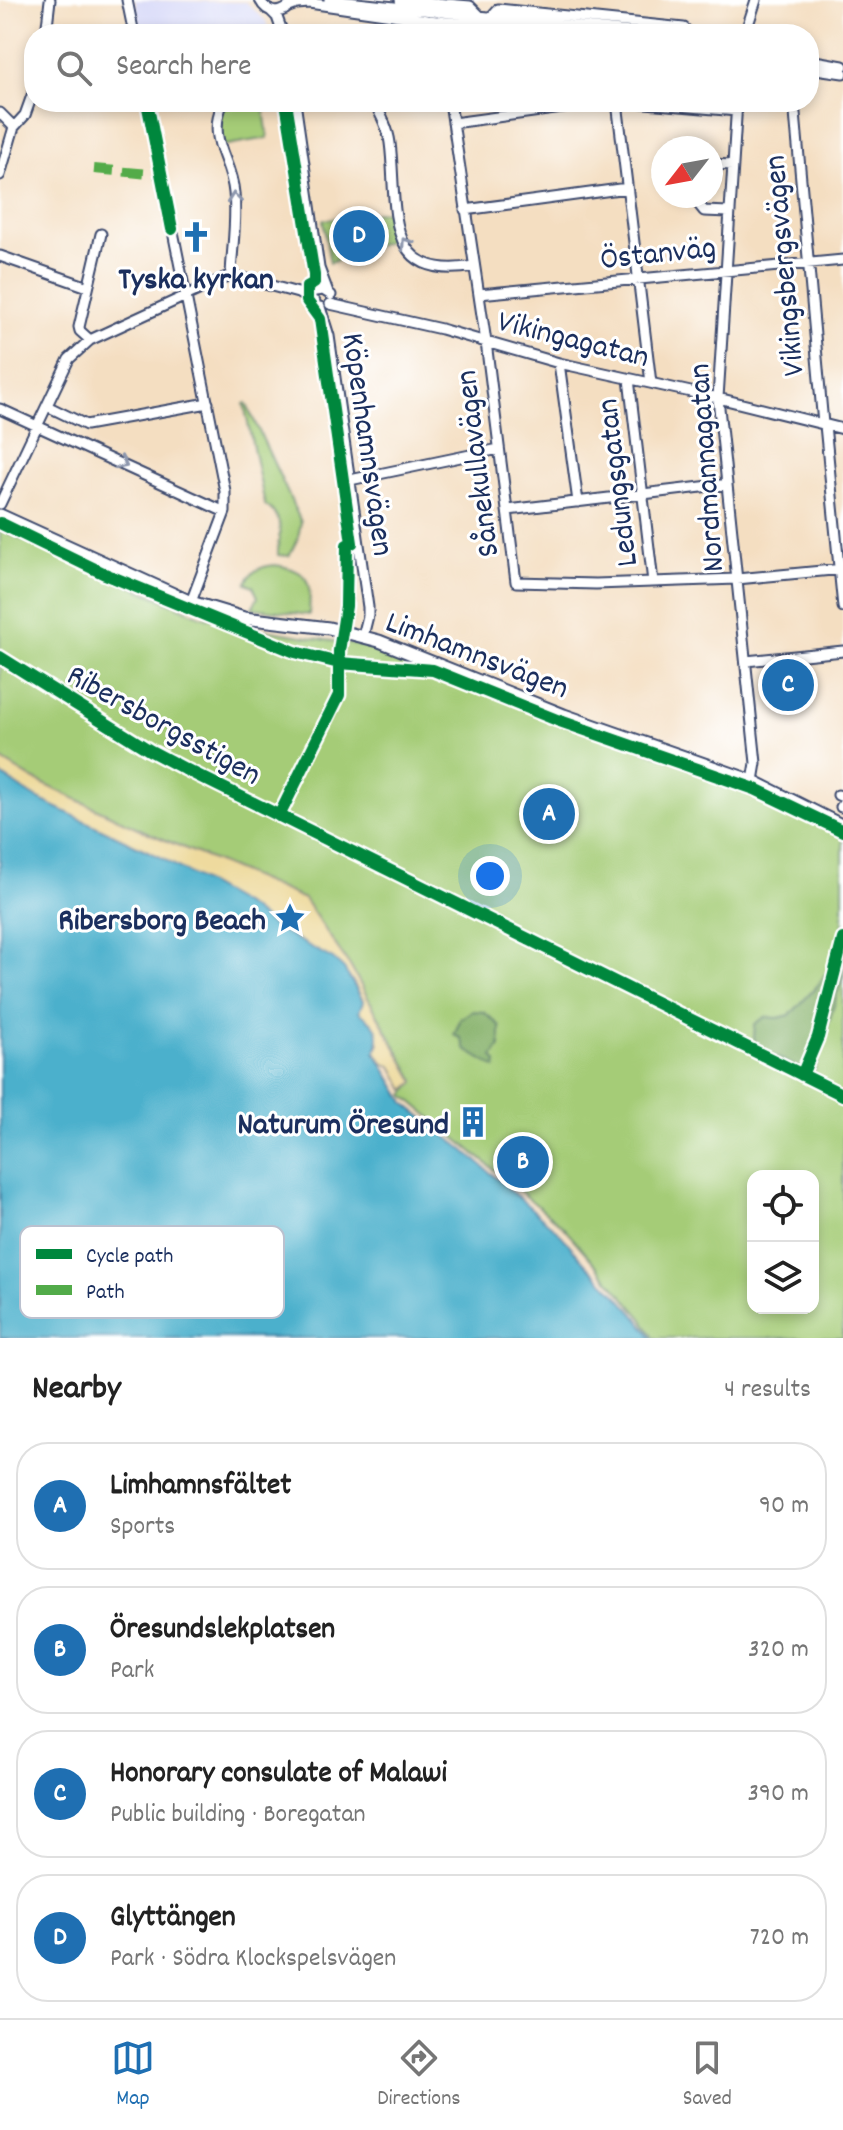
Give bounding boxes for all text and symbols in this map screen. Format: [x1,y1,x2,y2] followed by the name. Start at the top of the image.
[24,24,819,112] search box
[52,46,96,90] icon: search
[116,47,252,90] text: Search here
[651,136,723,208] north arrow
[754,153,820,378] street label: Vikingsbergsvägen
[226,191,243,204] one-way arrow
[333,206,385,266] pin: D
[179,220,213,254] church icon: Tyska kyrkan
[599,227,719,285] street label: Östanväg
[401,237,416,251] one-way arrow
[118,259,274,305] place label: Tyska kyrkan
[492,301,653,383] street label: Vikingagatan
[327,330,403,559] street label: Köpenhamnsvägen
[679,362,739,574] street label: Nordmannagatan
[446,367,514,560] street label: Sånekullavägen
[587,396,653,569] street label: Ledungsgatan
[114,454,129,470] one-way arrow
[378,602,575,714] street label: Limhamnsvägen
[57,655,268,800] street label: Ribersborgsstigen
[762,655,814,715] pin: C
[523,784,575,844] pin: A
[470,856,510,896] your location
[58,900,266,946] place label: Ribersborg Beach
[273,901,307,935] place icon: Ribersborg Beach
[237,1104,449,1150] place label: Naturum Öresund
[456,1105,490,1139] building icon: Naturum Öresund
[497,1132,549,1192] pin: B
[747,1170,819,1314] map controls
[747,1170,819,1242] button: locate
[20,1226,284,1318] legend
[86,1242,173,1273] text: Cycle path
[747,1242,819,1314] button: layers
[86,1278,125,1309] text: Path
[32,1366,121,1415] text: Nearby
[724,1372,811,1409] text: 4 results
[110,1466,291,1509] text: Limhamnsfältet
[53,1488,67,1525] text: A
[759,1488,809,1525] text: 90 m
[110,1509,175,1546] text: Sports
[110,1610,335,1653] text: Öresundslekplatsen
[54,1632,66,1669] text: B
[748,1632,809,1669] text: 320 m
[110,1653,154,1690] text: Park
[110,1754,447,1797] text: Honorary consulate of Malawi
[54,1776,66,1813] text: C
[748,1776,809,1813] text: 390 m
[110,1797,366,1834] text: Public building · Boregatan
[110,1898,236,1941] text: Glyttängen
[53,1920,67,1957] text: D
[750,1920,809,1957] text: 720 m
[110,1941,396,1978] text: Park · Södra Klockspelsvägen
[111,2036,155,2115] tab: Map
[377,2036,461,2115] tab: Directions
[683,2036,732,2115] tab: Saved

